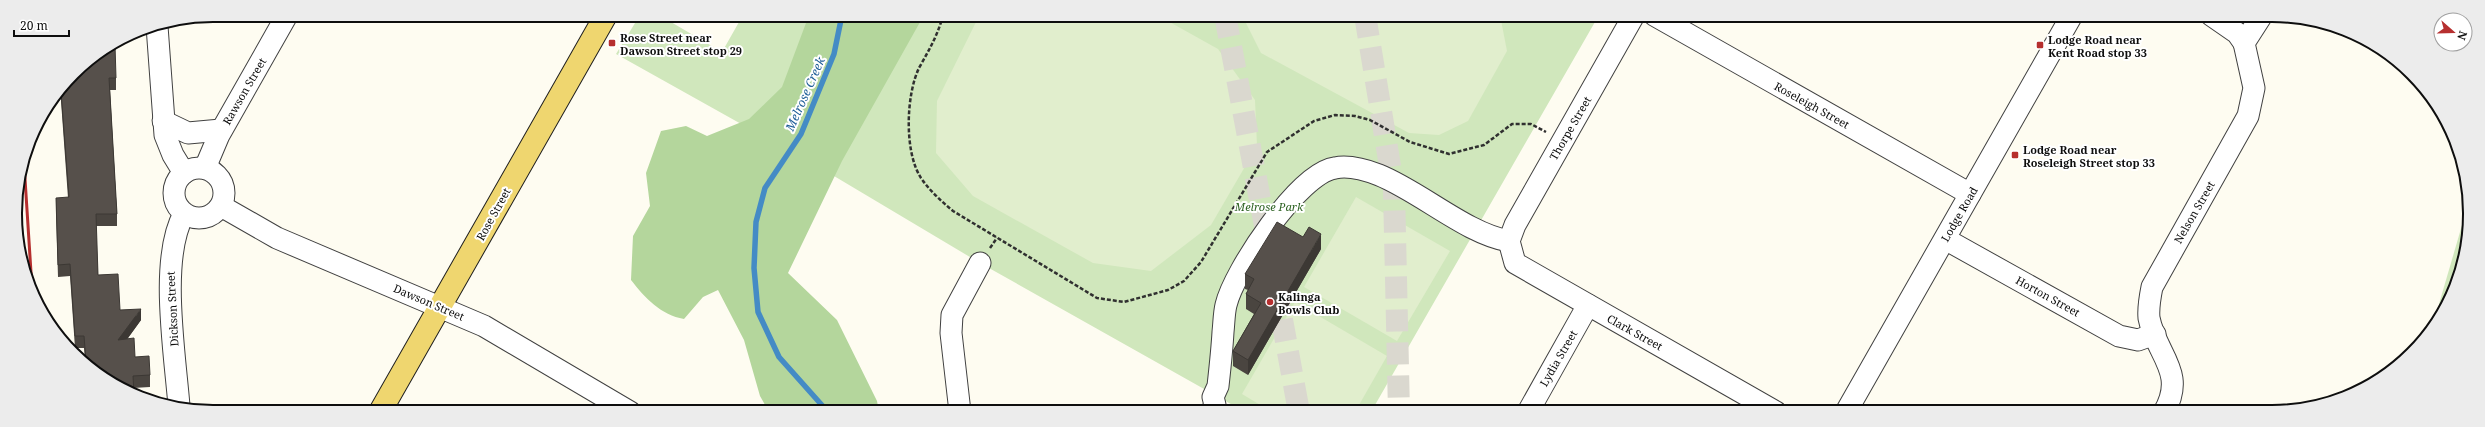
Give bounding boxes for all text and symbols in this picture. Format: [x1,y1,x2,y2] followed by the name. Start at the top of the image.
[14,12,69,38] scale bar
[2433,12,2473,52] north arrow
[20,17,48,34] text: 20 m
[2454,29,2471,43] text: N
[620,30,742,58] place label: Rose Street near Dawson Street stop 29
[2048,32,2147,60] place label: Lodge Road near Kent Road stop 33
[607,38,617,48] marker: Rose Street near Dawson Street stop 29
[2035,40,2045,50] marker: Lodge Road near Kent Road stop 33
[781,53,829,135] water label: Melrose Creek
[219,55,269,127] street label: Rawson Street
[1772,78,1852,132] street label: Roseleigh Street
[1546,93,1594,163] street label: Thorpe Street
[2023,142,2155,170] place label: Lodge Road near Roseleigh Street stop 33
[2010,150,2020,160] marker: Lodge Road near Roseleigh Street stop 33
[2170,178,2218,246] street label: Nelson Street
[1937,184,1981,244] street label: Lodge Road
[472,185,514,243] street label: Rose Street
[1234,199,1304,214] park label: Melrose Park
[163,271,181,347] street label: Dickson Street
[2013,272,2083,320] street label: Horton Street
[391,280,467,324] street label: Dawson Street
[1278,289,1339,317] place label: Kalinga Bowls Club
[1265,297,1275,307] marker: Kalinga Bowls Club
[1604,311,1666,354] street label: Clark Street
[1536,327,1580,389] street label: Lydia Street

